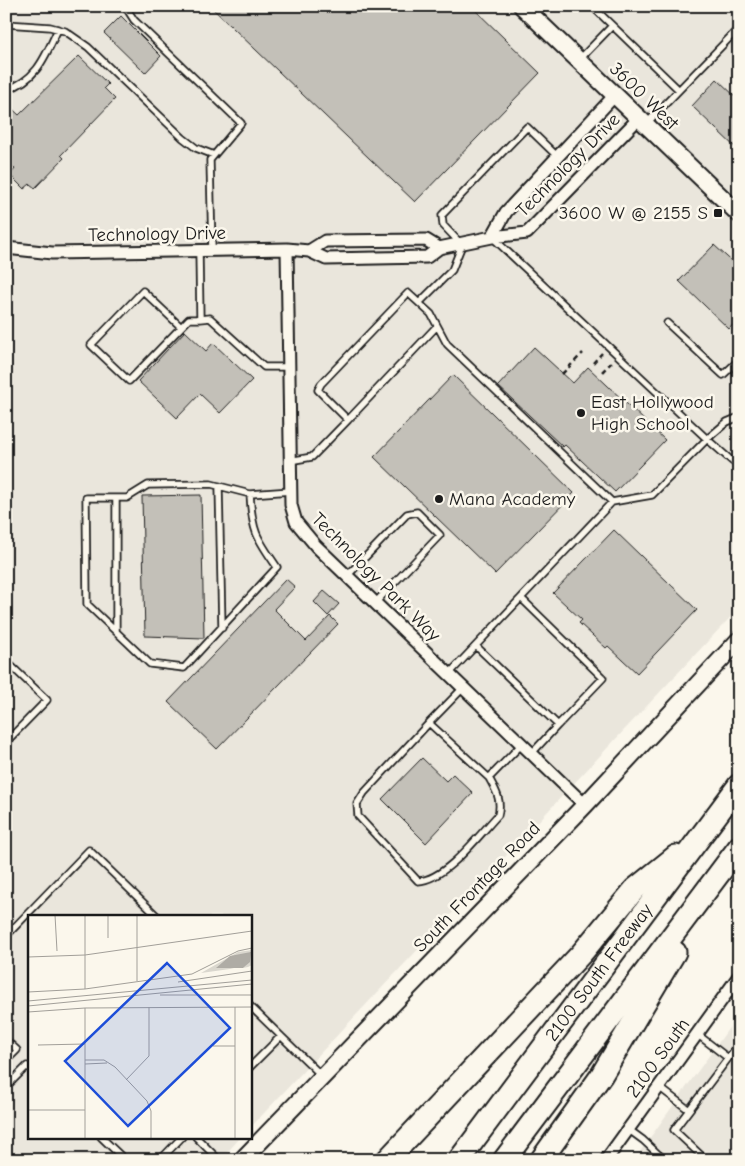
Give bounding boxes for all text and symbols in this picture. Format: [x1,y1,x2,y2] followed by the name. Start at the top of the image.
[605,58,683,135] street label: 3600 West
[511,108,625,222] street label: Technology Drive
[559,202,708,224] place label: 3600 W @ 2155 S
[712,207,724,219] marker: 3600 W @ 2155 S
[88,222,226,246] street label: Technology Drive
[591,391,714,435] place label: East Hollywood High School
[575,407,587,419] marker: East Hollywood High School
[449,488,576,510] place label: Mana Academy
[433,493,445,505] marker: Mana Academy
[307,508,445,646] street label: Technology Park Way
[409,817,545,957] street label: South Frontage Road
[541,899,658,1046] street label: 2100 South Freeway
[28,915,251,1138] inset map
[622,1014,694,1102] street label: 2100 South

